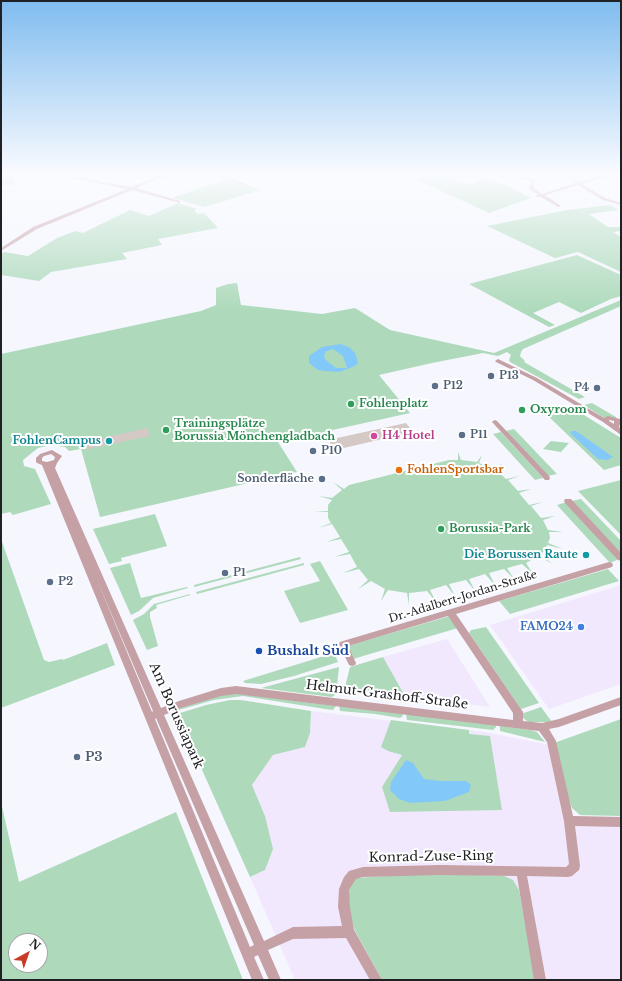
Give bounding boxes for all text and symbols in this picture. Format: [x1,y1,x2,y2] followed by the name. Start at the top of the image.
[499,369,519,383] place label: P13
[486,371,496,381] marker: P13
[443,379,463,393] place label: P12
[430,381,440,391] marker: P12
[574,381,589,395] place label: P4
[592,383,602,393] marker: P4
[359,397,428,411] place label: Fohlenplatz
[346,399,356,409] marker: Fohlenplatz
[530,403,587,417] place label: Oxyroom
[517,405,527,415] marker: Oxyroom
[174,417,335,443] place label: Trainingsplätze Borussia Mönchengladbach
[161,425,171,435] marker: Trainingsplätze Borussia Mönchengladbach
[470,428,487,442] place label: P11
[382,429,435,443] place label: H4 Hotel
[457,430,467,440] marker: P11
[369,431,379,441] marker: H4 Hotel
[12,434,101,448] place label: FohlenCampus
[104,436,114,446] marker: FohlenCampus
[321,444,342,458] place label: P10
[308,446,318,456] marker: P10
[407,463,504,477] place label: FohlenSportsbar
[394,465,404,475] marker: FohlenSportsbar
[237,472,314,486] place label: Sonderfläche
[317,474,327,484] marker: Sonderfläche
[449,522,531,536] place label: Borussia-Park
[436,524,446,534] marker: Borussia-Park
[464,548,578,562] place label: Die Borussen Raute
[581,550,591,560] marker: Die Borussen Raute
[233,566,246,580] place label: P1
[220,568,230,578] marker: P1
[387,568,539,626] street label: Dr.-Adalbert-Jordan-Straße
[58,575,73,589] place label: P2
[45,577,55,587] marker: P2
[520,620,573,634] place label: FAMO24
[576,622,586,632] marker: FAMO24
[267,643,349,659] place label: Bushalt Süd
[254,646,264,656] marker: Bushalt Süd
[146,660,206,772] street label: Am Borussiapark
[305,677,469,713] street label: Helmut-Grashoff-Straße
[85,749,103,765] place label: P3
[72,752,82,762] marker: P3
[369,848,493,866] street label: Konrad-Zuse-Ring
[8,933,48,973] north arrow
[27,936,44,953] text: N

